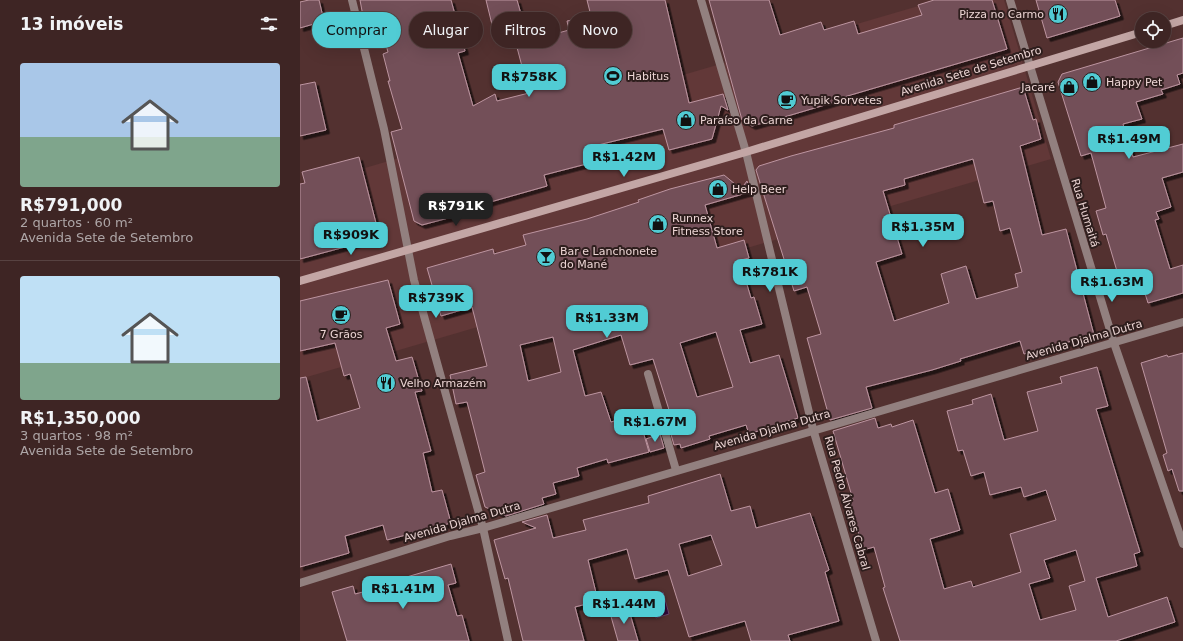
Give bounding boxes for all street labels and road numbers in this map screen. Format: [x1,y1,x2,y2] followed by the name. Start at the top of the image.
[899,43,1043,99] street label: Avenida Sete de Setembro
[1068,177,1102,249] street label: Rua Humaitá
[1024,317,1144,363] street label: Avenida Djalma Dutra
[712,407,832,453] street label: Avenida Djalma Dutra
[822,435,872,571] street label: Rua Pedro Álvares Cabral
[402,499,522,545] street label: Avenida Djalma Dutra

